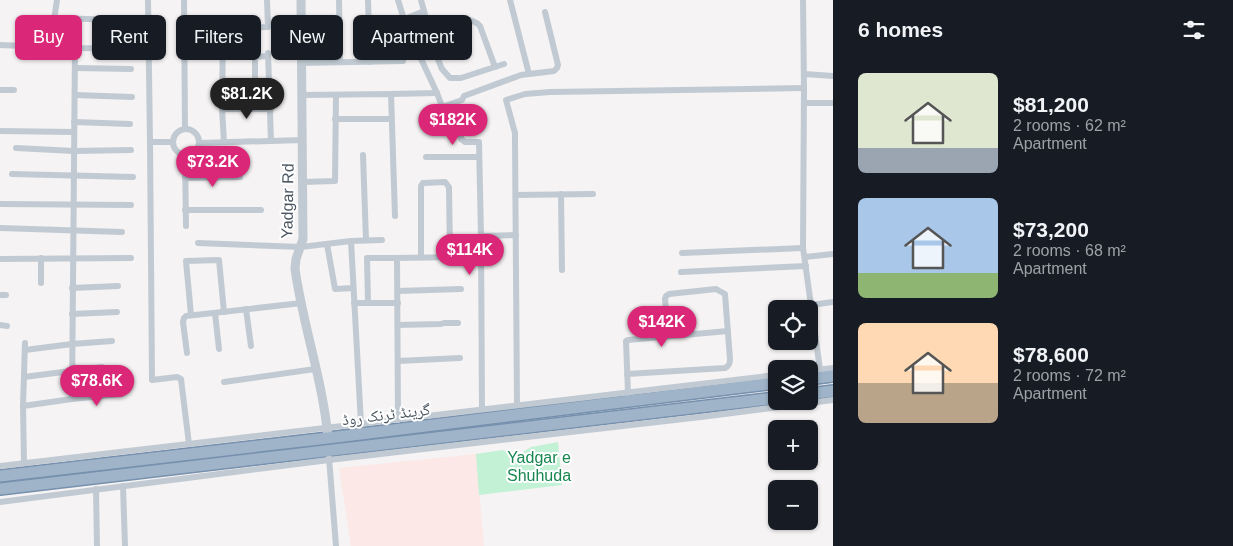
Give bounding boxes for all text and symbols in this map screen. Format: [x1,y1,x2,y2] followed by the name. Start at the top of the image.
[15,15,82,60] chip: Buy
[92,15,166,60] chip: Rent
[176,15,261,60] chip: Filters
[271,15,343,60] chip: New
[353,15,472,60] chip: Apartment
[1180,16,1208,44] icon: filters
[858,18,943,41] text: 6 homes
[206,78,288,120] pin: $81.2K
[221,85,273,102] text: $81.2K
[898,93,958,153] icon: home
[1013,93,1089,116] text: $81,200
[418,104,488,146] pin: $182K
[429,111,477,128] text: $182K
[1013,117,1126,134] text: 2 rooms · 62 m²
[1013,135,1087,152] text: Apartment
[172,146,254,188] pin: $73.2K
[187,153,239,170] text: $73.2K
[278,163,297,239] street label: Yadgar Rd
[898,218,958,278] icon: home
[1013,218,1089,241] text: $73,200
[435,234,505,276] pin: $114K
[447,241,493,258] text: $114K
[1013,242,1126,259] text: 2 rooms · 68 m²
[1013,260,1087,277] text: Apartment
[768,300,818,530] map controls
[768,300,818,350] button: locate
[627,306,697,348] pin: $142K
[638,313,686,330] text: $142K
[898,343,958,403] icon: home
[1013,343,1089,366] text: $78,600
[768,360,818,410] button: layers
[56,364,138,407] pin: $78.6K
[1013,367,1126,384] text: 2 rooms · 72 m²
[71,372,123,389] text: $78.6K
[1013,385,1087,402] text: Apartment
[341,401,432,429] street label: گرینڈ ٹرنک روڈ
[768,420,818,470] button: +
[507,449,571,484] park label: Yadgar e Shuhuda
[768,480,818,530] button: −

